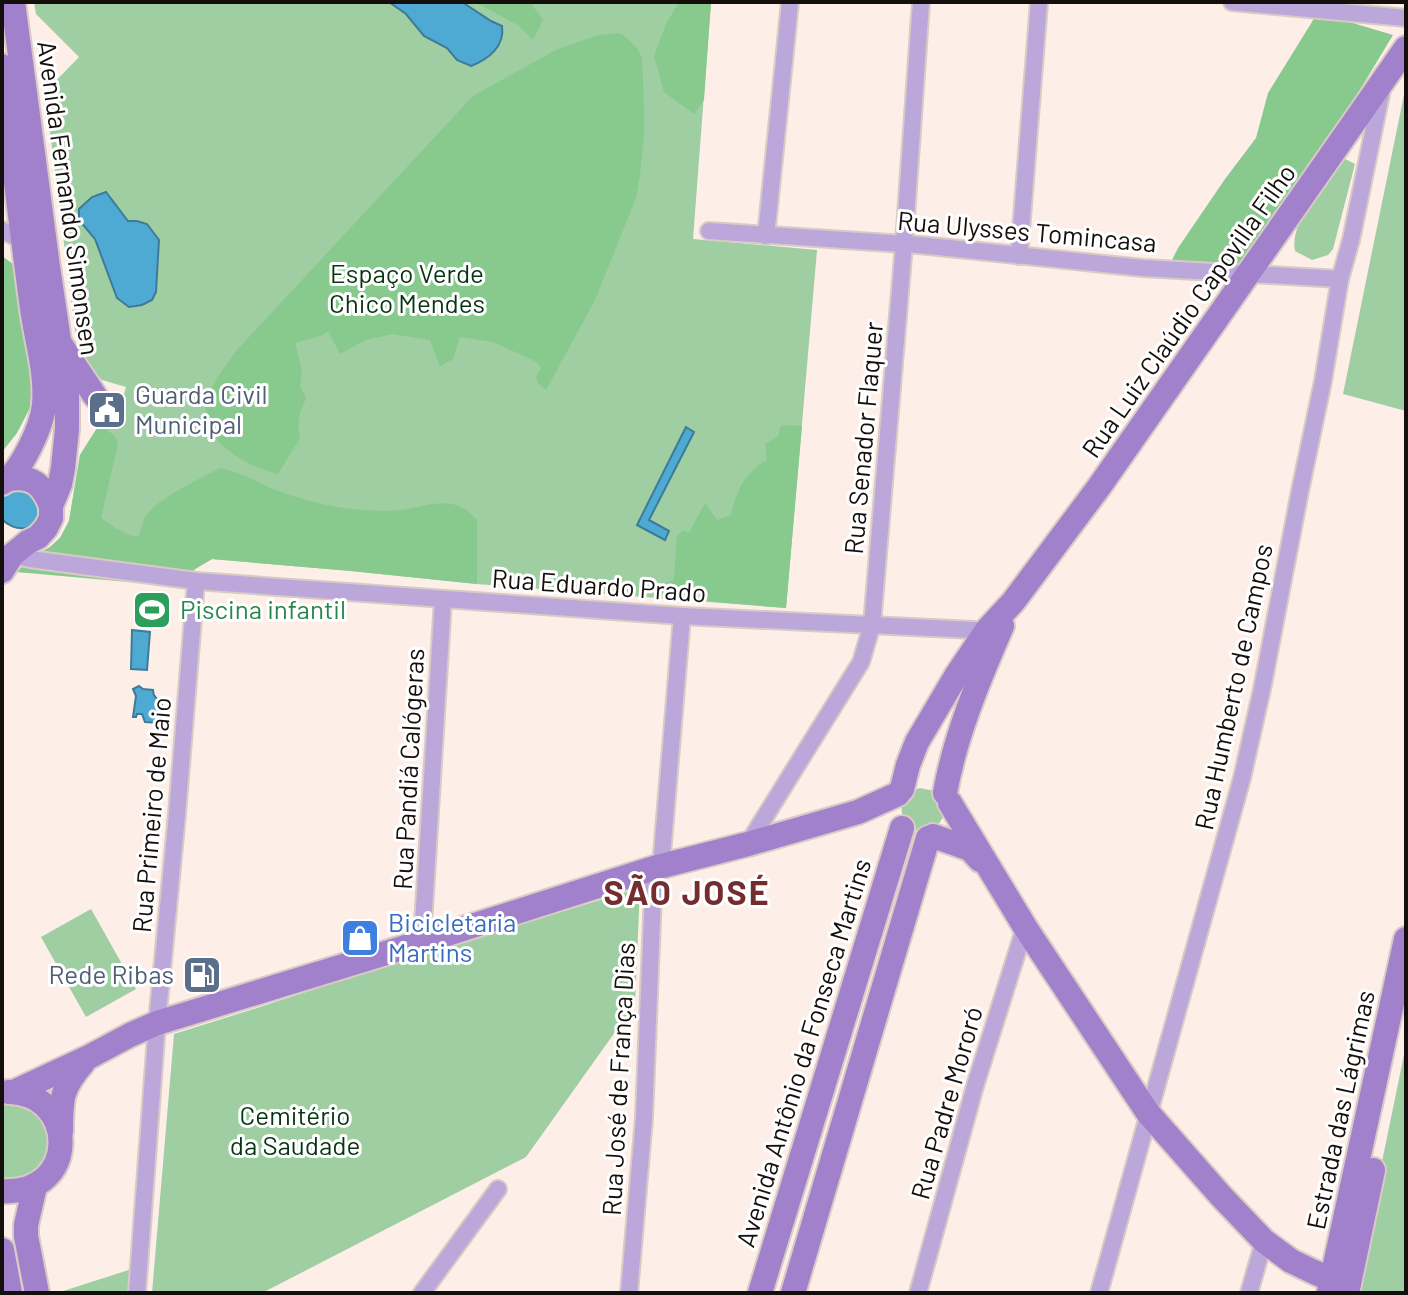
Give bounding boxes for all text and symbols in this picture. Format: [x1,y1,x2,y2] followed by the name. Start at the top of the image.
[32,38,107,357] street label: Avenida Fernando Simonsen
[1074,157,1301,463] street label: Rua Luiz Claúdio Capovilla Filho
[896,204,1158,257] street label: Rua Ulysses Tomincasa
[329,257,485,318] park label: Espaço Verde Chico Mendes
[837,320,888,555] street label: Rua Senador Flaquer
[135,378,268,439] place label: Guarda Civil Municipal
[86,389,128,431] public building icon: Guarda Civil Municipal
[1187,541,1278,832] street label: Rua Humberto de Campos
[491,562,707,607] street label: Rua Eduardo Prado
[131,589,173,631] sports icon: Piscina infantil
[180,593,346,624] place label: Piscina infantil
[386,647,429,890] street label: Rua Pandiá Calógeras
[125,696,176,934] street label: Rua Primeiro de Maio
[729,855,876,1250] street label: Avenida Antônio da Fonseca Martins
[603,871,771,912] district label: SÃO JOSÉ
[388,906,516,967] place label: Bicicletaria Martins
[339,917,381,959] shop icon: Bicicletaria Martins
[595,941,640,1216] street label: Rua José de França Dias
[181,954,223,996] fuel station icon: Rede Ribas
[49,958,174,989] place label: Rede Ribas
[1299,987,1380,1232] street label: Estrada das Lágrimas
[903,1003,988,1203] street label: Rua Padre Mororó
[230,1099,360,1160] park label: Cemitério da Saudade

